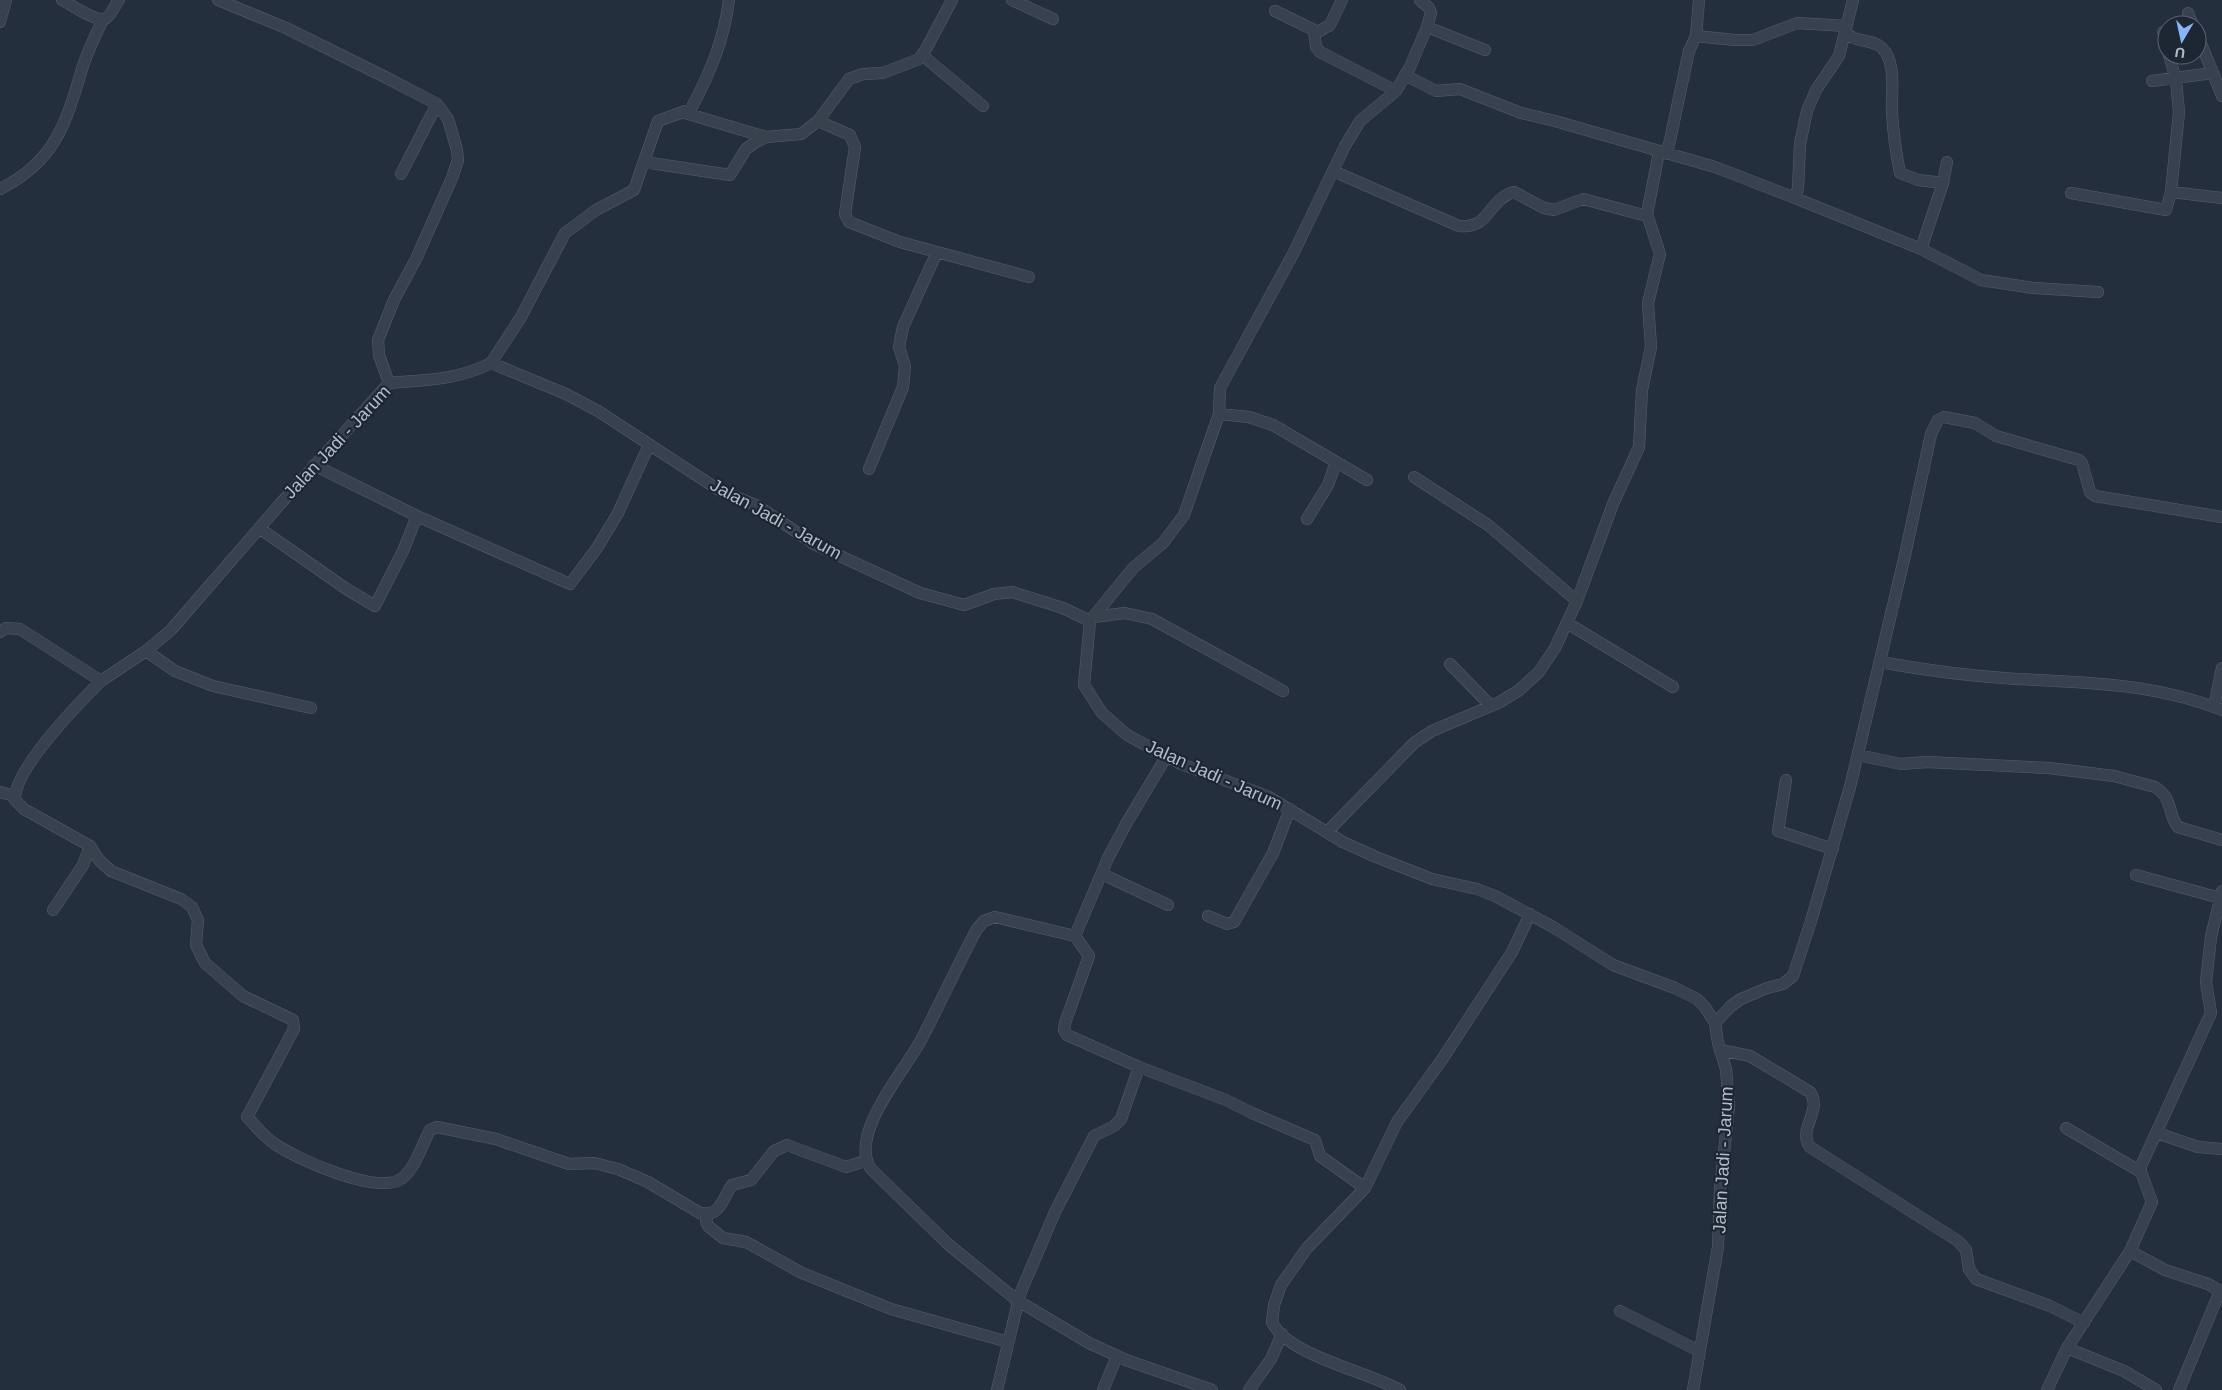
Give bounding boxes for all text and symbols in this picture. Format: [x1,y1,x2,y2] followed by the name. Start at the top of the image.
[2157,15,2207,65] north arrow
[2174,44,2186,62] text: U
[280,381,394,503] street label: Jalan Jadi - Jarum
[707,475,845,563] street label: Jalan Jadi - Jarum
[1143,736,1285,814] street label: Jalan Jadi - Jarum
[1709,1086,1737,1234] street label: Jalan Jadi - Jarum

